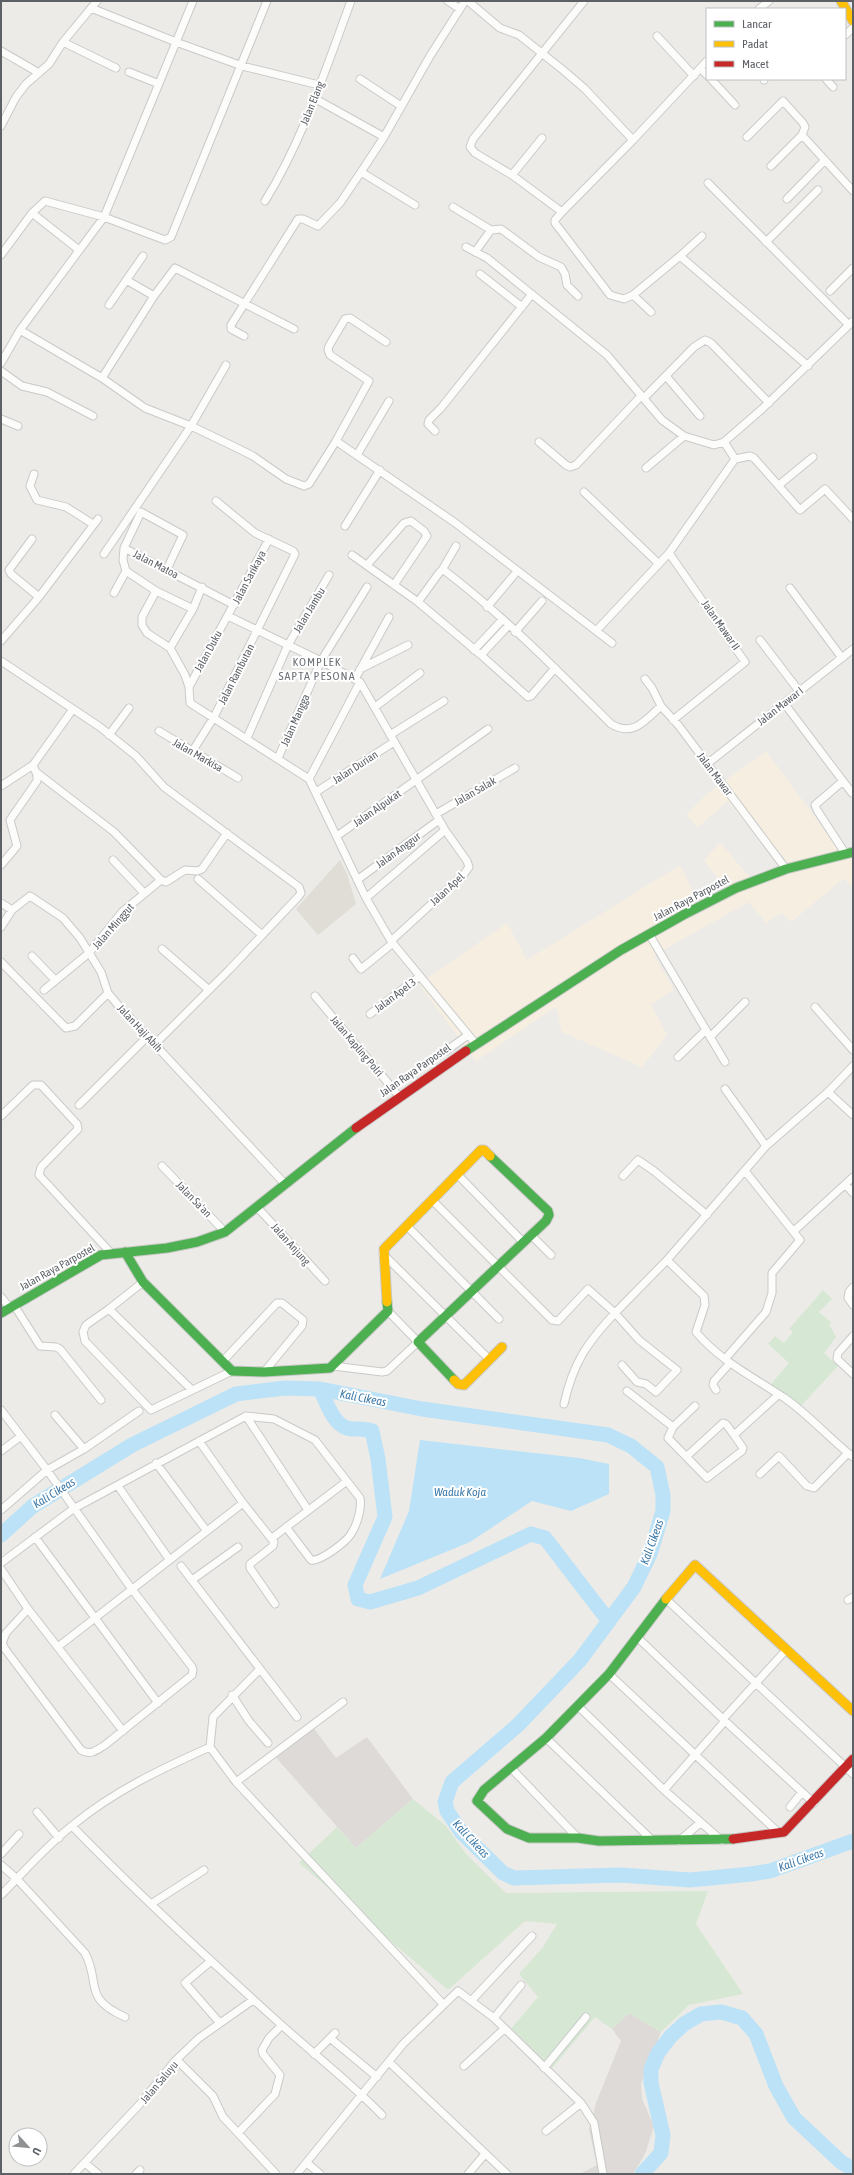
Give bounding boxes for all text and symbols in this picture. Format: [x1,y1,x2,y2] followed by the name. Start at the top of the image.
[706,8,846,80] legend
[742,17,772,31] text: Lancar
[742,37,768,51] text: Padat
[742,57,770,71] text: Macet
[298,79,326,127] street label: Jalan Elang
[131,547,181,581] street label: Jalan Matoa
[230,548,268,606] street label: Jalan Sarikaya
[291,585,327,635] street label: Jalan Jambu
[699,598,743,652] street label: Jalan Mawar II
[192,628,224,674] street label: Jalan Duku
[216,642,256,706] street label: Jalan Rambutan
[278,655,356,683] district label: KOMPLEK SAPTA PESONA
[755,684,805,728] street label: Jalan Mawar I
[278,692,312,748] street label: Jalan Mangga
[171,736,225,774] street label: Jalan Markisa
[330,748,380,786] street label: Jalan Durian
[695,750,736,799] street label: Jalan Mawar
[452,774,498,808] street label: Jalan Salak
[351,787,403,829] street label: Jalan Alpukat
[373,829,423,870] street label: Jalan Anggur
[428,870,467,908] street label: Jalan Apel
[651,873,731,923] street label: Jalan Raya Parpostel
[90,901,136,951] street label: Jalan Minggut
[372,976,418,1014] street label: Jalan Apel 3
[115,1002,165,1054] street label: Jalan Haji Abih
[328,1013,386,1079] street label: Jalan Kapling Polri
[377,1041,453,1099] street label: Jalan Raya Parpostel
[174,1178,214,1220] street label: Jalan Sa'an
[269,1221,313,1268] street label: Jalan Anjung
[17,1241,97,1293] street label: Jalan Raya Parpostel
[339,1387,387,1409] water label: Kali Cikeas
[30,1475,78,1511] water label: Kali Cikeas
[434,1485,486,1499] water label: Waduk Koja
[637,1518,667,1566] water label: Kali Cikeas
[450,1817,492,1861] water label: Kali Cikeas
[777,1845,825,1875] water label: Kali Cikeas
[138,2058,180,2106] street label: Jalan Saluyu
[8,2127,48,2167] north arrow
[30,2146,44,2157] text: U

